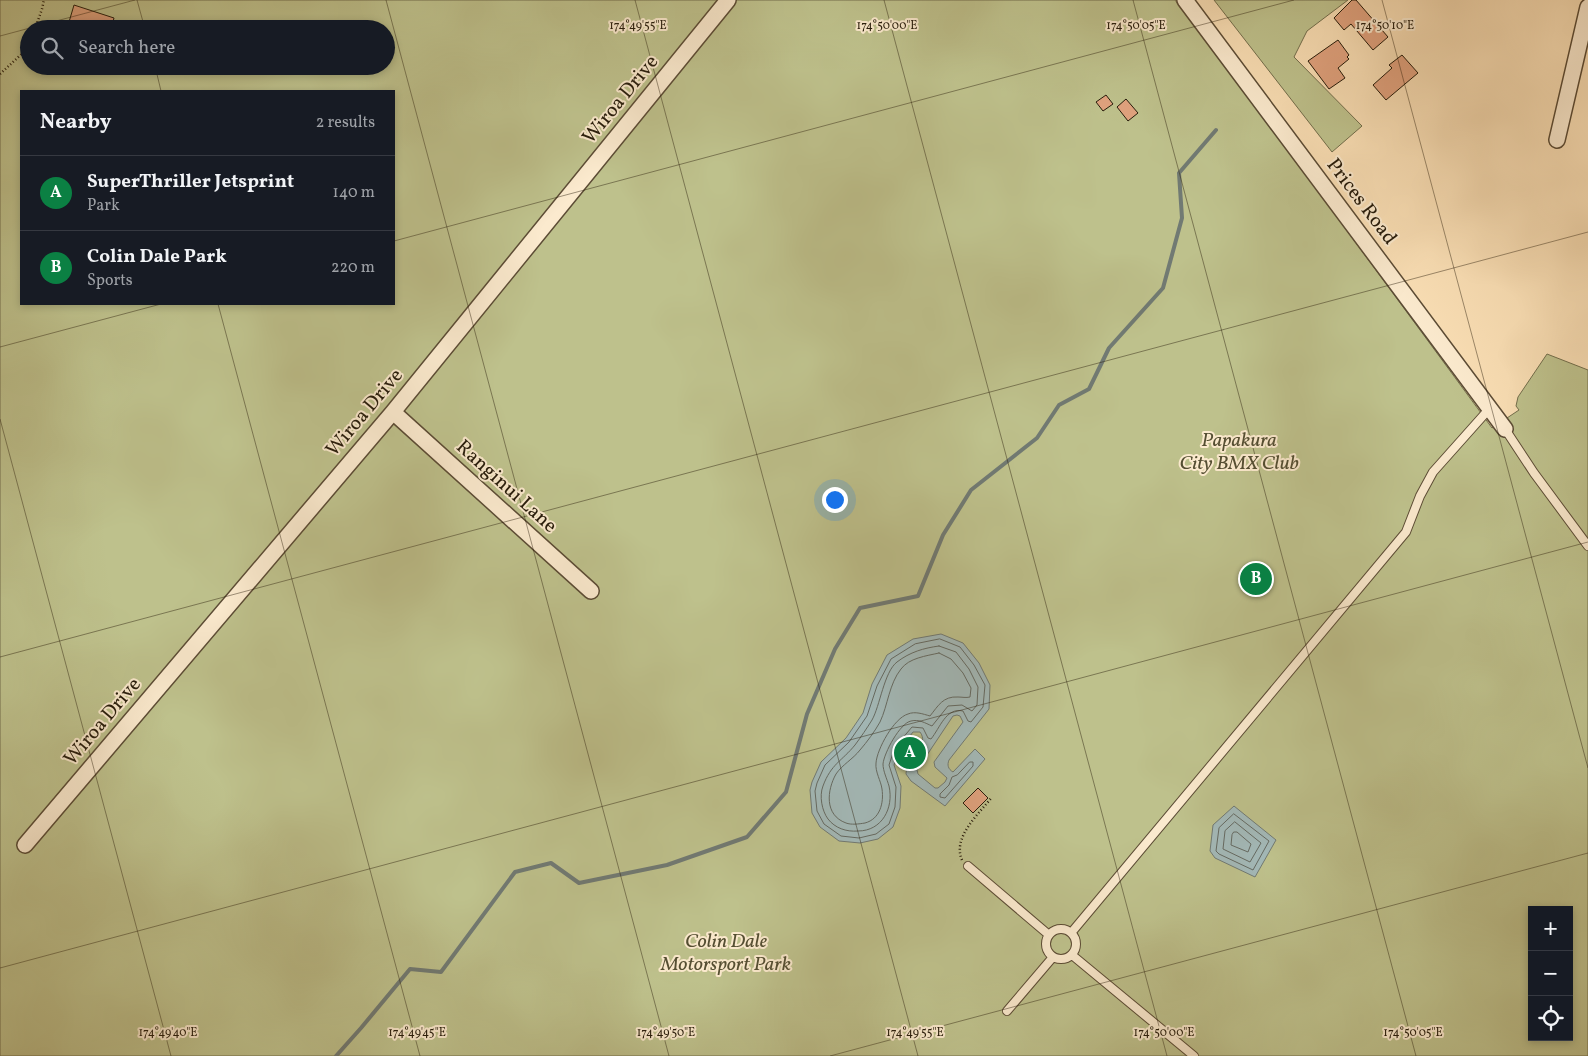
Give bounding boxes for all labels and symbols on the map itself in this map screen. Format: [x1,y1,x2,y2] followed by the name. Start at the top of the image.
[609,18,667,34] text: 174°49'55"E
[857,18,917,34] text: 174°50'00"E
[1106,18,1166,34] text: 174°50'05"E
[1356,18,1414,34] text: 174°50'10"E
[576,49,666,151] street label: Wiroa Drive
[1319,153,1403,251] street label: Prices Road
[320,363,410,463] street label: Wiroa Drive
[1179,427,1299,478] park label: Papakura City BMX Club
[449,434,563,540] street label: Ranginui Lane
[822,487,848,513] your location
[1240,560,1272,598] pin: B
[58,672,148,772] street label: Wiroa Drive
[894,734,926,772] pin: A
[660,928,791,979] park label: Colin Dale Motorsport Park
[138,1025,198,1041] text: 174°49'40"E
[388,1025,446,1041] text: 174°49'45"E
[637,1025,695,1041] text: 174°49'50"E
[886,1025,944,1041] text: 174°49'55"E
[1134,1025,1194,1041] text: 174°50'00"E
[1383,1025,1443,1041] text: 174°50'05"E

